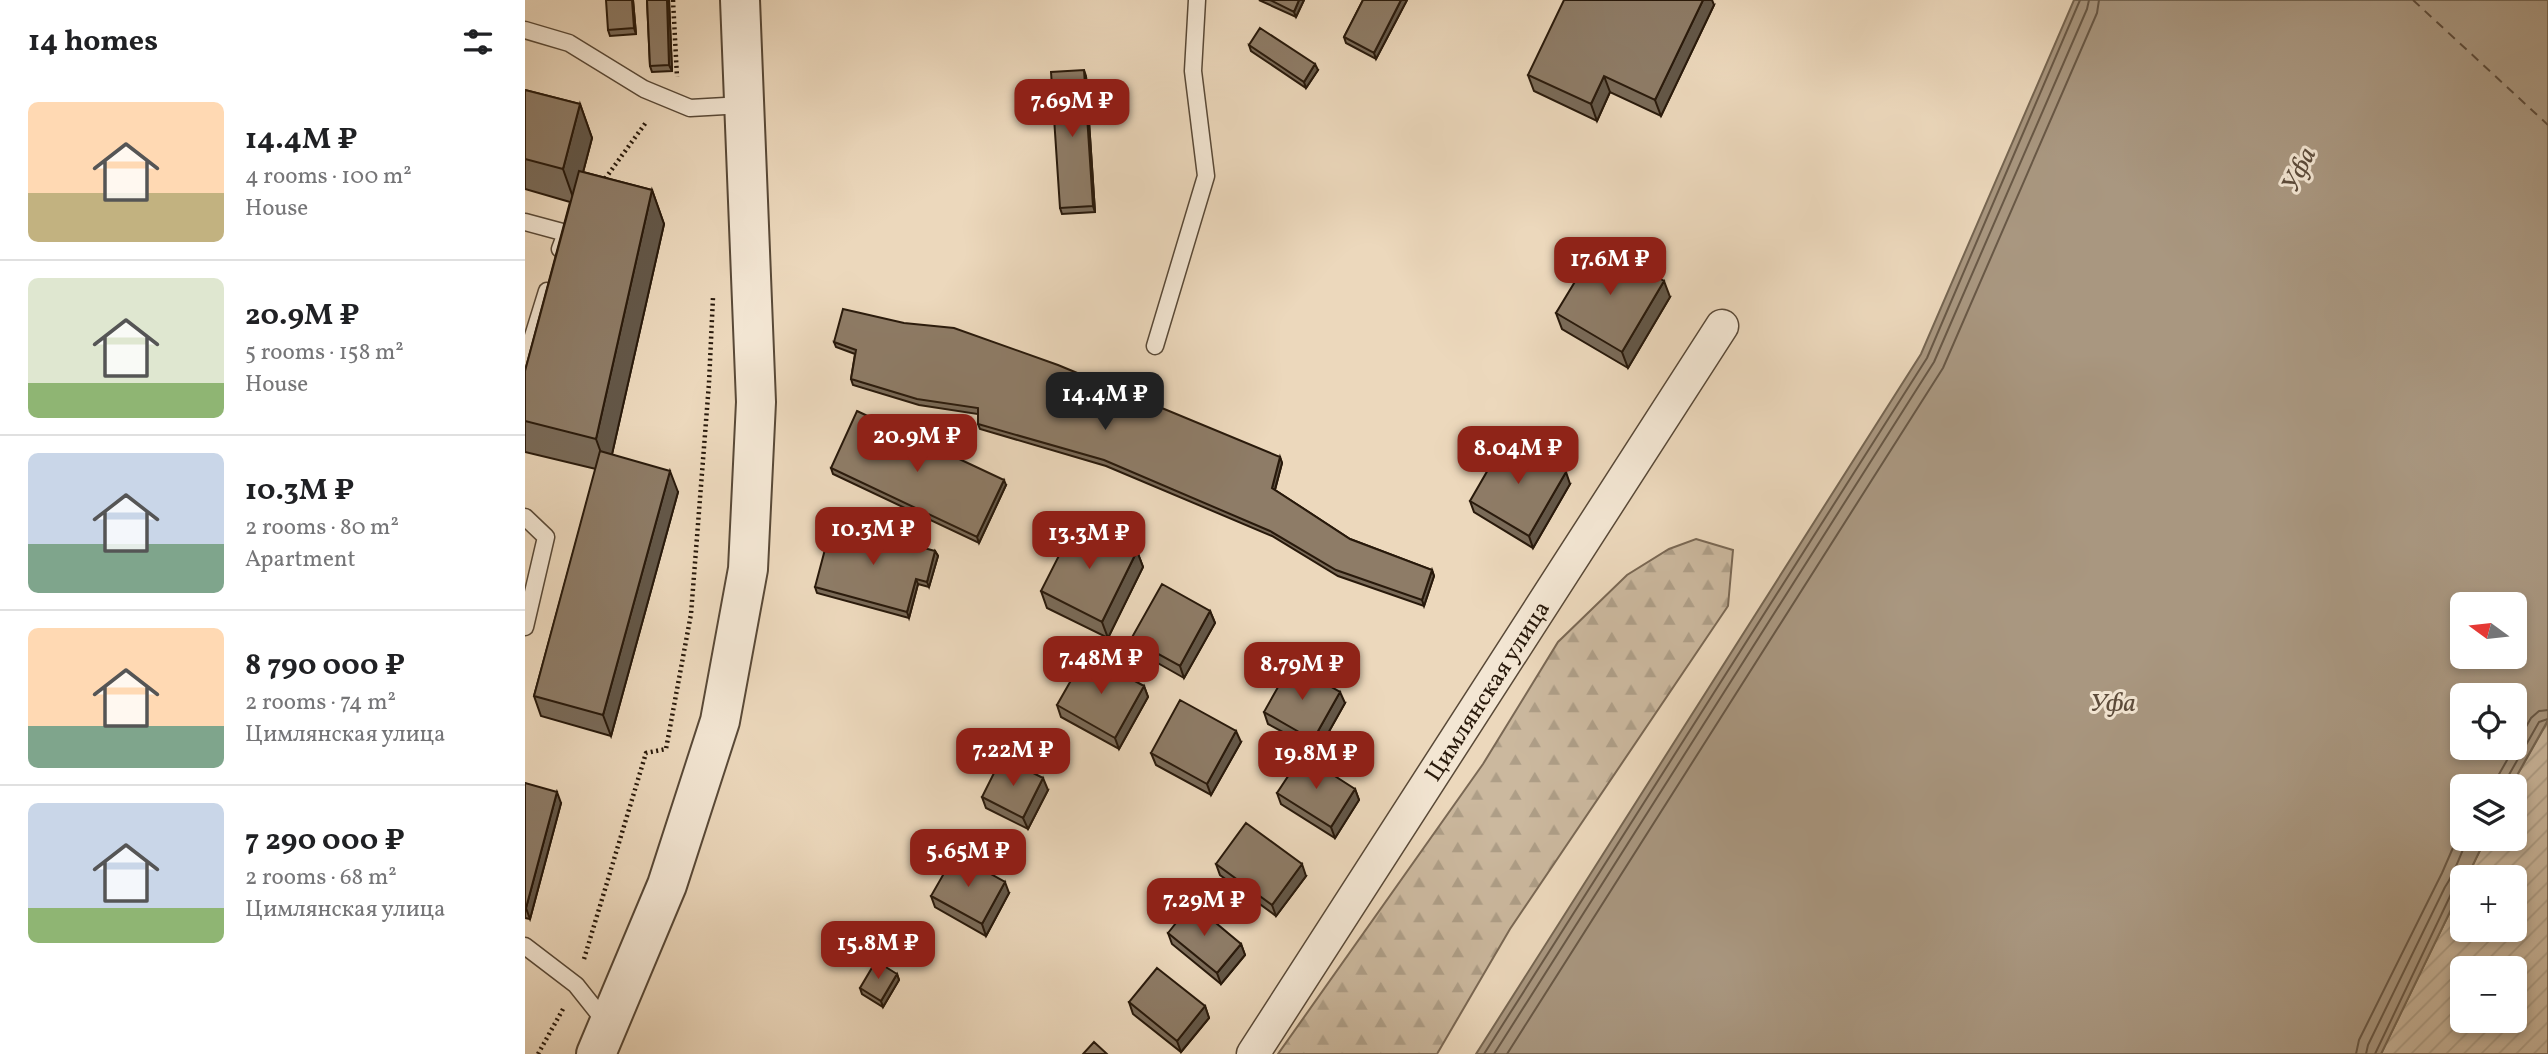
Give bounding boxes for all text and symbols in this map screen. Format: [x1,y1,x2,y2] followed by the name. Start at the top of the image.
[28,21,158,63] text: 14 homes
[459,23,497,61] icon: filters
[1007,80,1137,139] pin: 7.69M ₽
[1030,86,1114,118] text: 7.69M ₽
[245,119,358,161] text: 14.4M ₽
[84,130,168,214] icon: home
[2274,142,2326,198] water label: Уфа
[245,161,412,193] text: 4 rooms · 100 m²
[245,193,308,225] text: House
[1545,238,1675,297] pin: 17.6M ₽
[1570,244,1650,276] text: 17.6M ₽
[245,295,360,337] text: 20.9M ₽
[84,306,168,390] icon: home
[245,337,404,369] text: 5 rooms · 158 m²
[245,369,308,401] text: House
[1040,372,1170,432] pin: 14.4M ₽
[1062,379,1148,411] text: 14.4M ₽
[852,414,982,474] pin: 20.9M ₽
[873,421,961,453] text: 20.9M ₽
[1453,426,1583,486] pin: 8.04M ₽
[1473,433,1563,465] text: 8.04M ₽
[245,470,354,512] text: 10.3M ₽
[84,481,168,565] icon: home
[808,508,938,567] pin: 10.3M ₽
[245,512,399,544] text: 2 rooms · 80 m²
[1024,512,1154,571] pin: 13.3M ₽
[831,514,915,546] text: 10.3M ₽
[1048,518,1130,550] text: 13.3M ₽
[245,544,356,576] text: Apartment
[2450,592,2527,668] north arrow
[2450,592,2527,1033] map controls
[1418,595,1560,789] street label: Цимлянская улица
[1036,636,1166,696] pin: 7.48M ₽
[1237,642,1367,702] pin: 8.79M ₽
[1059,643,1143,675] text: 7.48M ₽
[245,645,405,687] text: 8 790 000 ₽
[1260,649,1344,681] text: 8.79M ₽
[84,656,168,740] icon: home
[2450,683,2527,760] button: locate
[2090,686,2136,722] water label: Уфа
[245,687,396,719] text: 2 rooms · 74 m²
[245,719,445,751] text: Цимлянская улица
[948,728,1078,788] pin: 7.22M ₽
[1251,732,1381,791] pin: 19.8M ₽
[972,735,1054,767] text: 7.22M ₽
[1274,738,1358,770] text: 19.8M ₽
[2450,774,2527,851] button: layers
[245,820,405,862] text: 7 290 000 ₽
[903,830,1033,889] pin: 5.65M ₽
[84,831,168,915] icon: home
[926,836,1010,868] text: 5.65M ₽
[245,862,397,894] text: 2 rooms · 68 m²
[2450,865,2527,942] button: +
[1139,878,1269,938] pin: 7.29M ₽
[1163,885,1245,917] text: 7.29M ₽
[245,894,445,926] text: Цимлянская улица
[813,922,943,981] pin: 15.8M ₽
[837,928,919,960] text: 15.8M ₽
[2450,956,2527,1033] button: −

